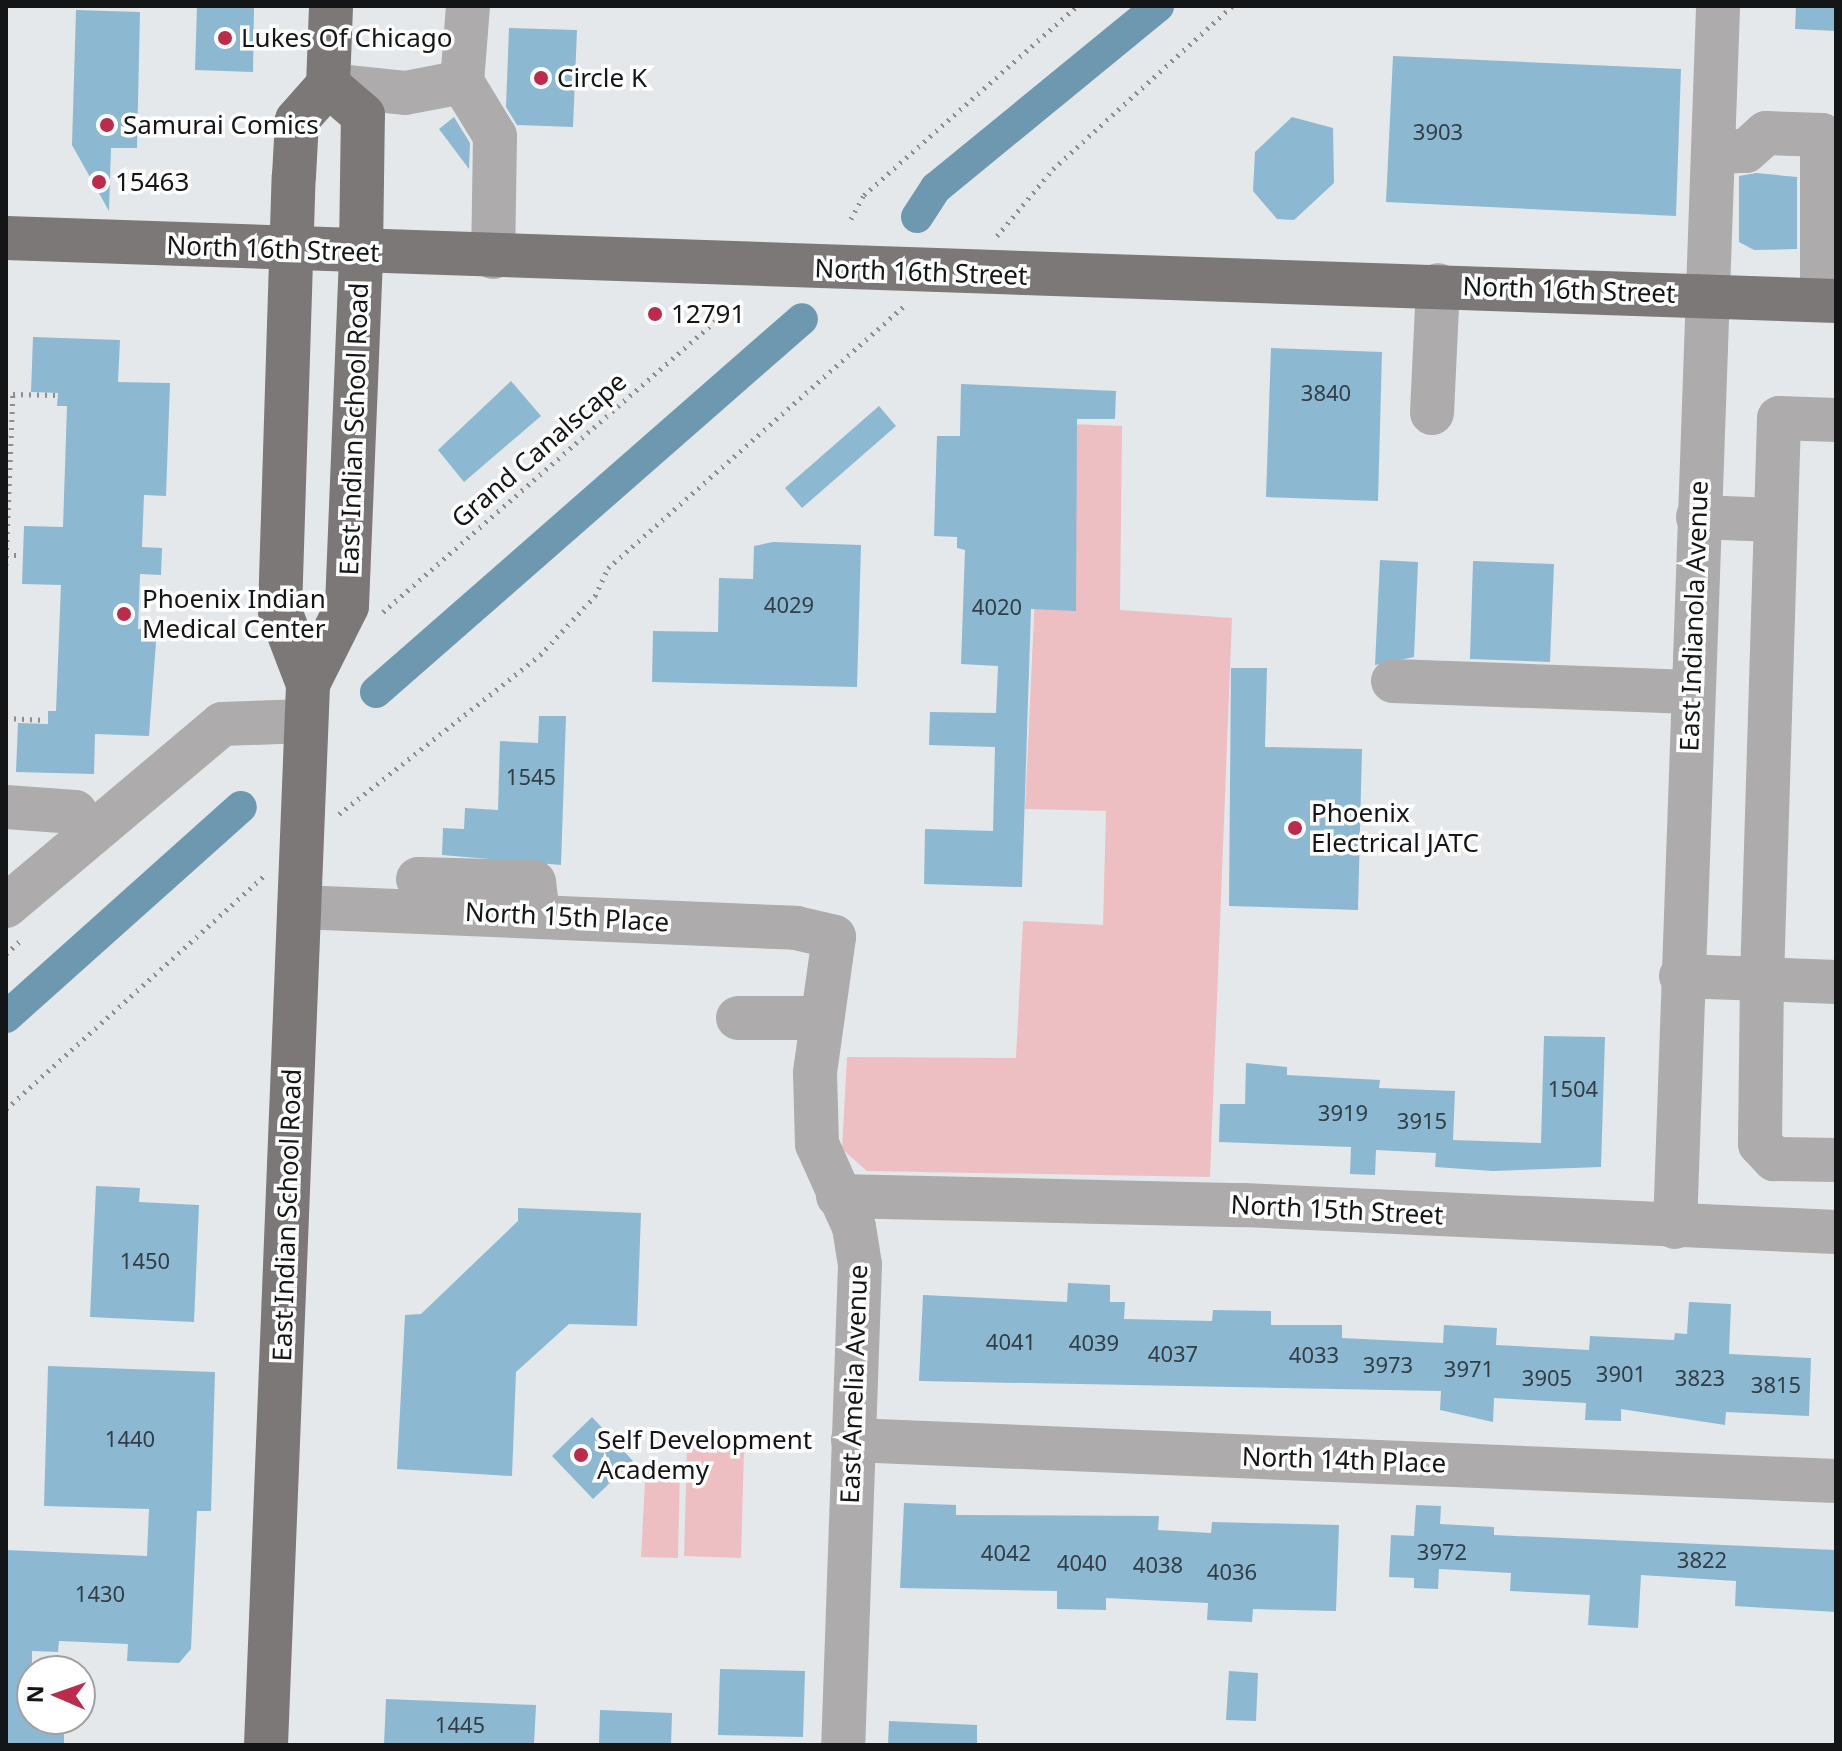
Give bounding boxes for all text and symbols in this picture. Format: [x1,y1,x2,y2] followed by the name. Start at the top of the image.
[241,22,452,54] place label: Lukes Of Chicago
[216,29,234,47] marker: Lukes Of Chicago
[557,62,647,94] place label: Circle K
[532,69,550,87] marker: Circle K
[123,109,319,141] place label: Samurai Comics
[98,116,116,134] marker: Samurai Comics
[1413,119,1463,145] house number: 3903
[115,166,189,198] place label: 15463
[90,173,108,191] marker: 15463
[166,230,380,268] street label: North 16th Street
[814,253,1028,291] street label: North 16th Street
[1462,271,1676,309] street label: North 16th Street
[333,282,375,576] street label: East Indian School Road
[671,298,745,330] place label: 12791
[646,305,664,323] marker: 12791
[445,366,633,534] street label: Grand Canalscape
[1301,380,1351,406] house number: 3840
[1674,480,1714,752] street label: East Indianola Avenue
[142,583,326,644] place label: Phoenix Indian Medical Center
[764,592,814,618] house number: 4029
[972,594,1022,620] house number: 4020
[113,603,135,625] marker: Phoenix Indian Medical Center
[506,764,556,790] house number: 1545
[1311,797,1479,858] place label: Phoenix Electrical JATC
[1286,819,1304,837] marker: Phoenix Electrical JATC
[464,896,670,938] street label: North 15th Place
[266,1068,308,1362] street label: East Indian School Road
[1548,1076,1598,1102] house number: 1504
[1318,1100,1368,1126] house number: 3919
[1397,1108,1447,1134] house number: 3915
[1230,1189,1444,1231] street label: North 15th Street
[120,1248,170,1274] house number: 1450
[834,1264,874,1504] street label: East Amelia Avenue
[986,1329,1036,1355] house number: 4041
[1069,1330,1119,1356] house number: 4039
[1148,1341,1198,1367] house number: 4037
[1289,1342,1339,1368] house number: 4033
[1363,1352,1413,1378] house number: 3973
[1444,1356,1494,1382] house number: 3971
[1596,1361,1646,1387] house number: 3901
[1522,1365,1572,1391] house number: 3905
[1675,1365,1725,1391] house number: 3823
[1751,1372,1801,1398] house number: 3815
[597,1424,812,1486] place label: Self Development Academy
[105,1426,155,1452] house number: 1440
[1241,1441,1447,1479] street label: North 14th Place
[572,1446,590,1464] marker: Self Development Academy
[1417,1539,1467,1565] house number: 3972
[981,1540,1031,1566] house number: 4042
[1677,1547,1727,1573] house number: 3822
[1057,1550,1107,1576] house number: 4040
[1133,1552,1183,1578] house number: 4038
[1207,1559,1257,1585] house number: 4036
[75,1581,125,1607] house number: 1430
[16,1655,96,1735] north arrow
[19,1685,49,1704] text: N
[435,1712,485,1738] house number: 1445

